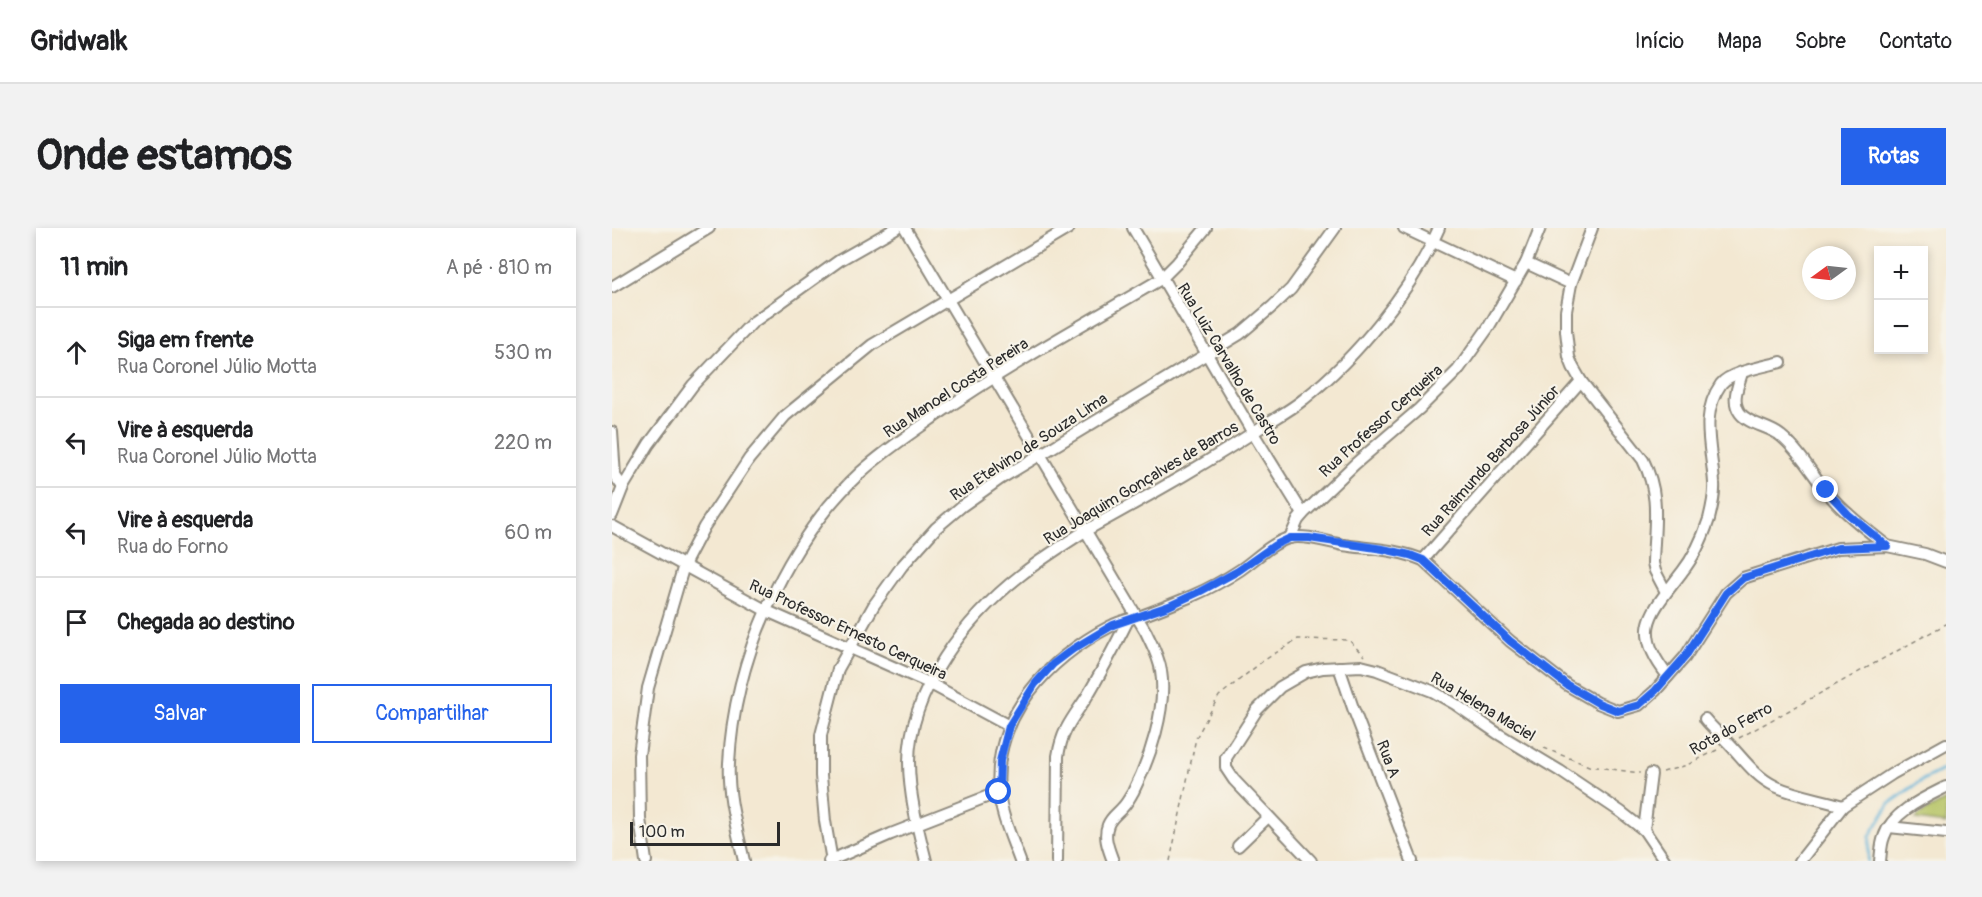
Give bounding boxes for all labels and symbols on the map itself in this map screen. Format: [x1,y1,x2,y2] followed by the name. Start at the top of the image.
[1802,246,1856,300] north arrow
[1173,279,1285,449] street label: Rua Luiz Carvalho de Castro
[880,334,1032,442] street label: Rua Manoel Costa Pereira
[1315,360,1447,482] street label: Rua Professor Cerqueira
[1418,381,1565,541] street label: Rua Raimundo Barbosa Júnior
[947,389,1111,505] street label: Rua Etelvino de Souza Lima
[1040,417,1242,549] street label: Rua Joaquim Gonçalves de Barros
[1812,476,1838,502] route end
[746,575,950,685] street label: Rua Professor Ernesto Cerqueira
[1427,668,1539,746] street label: Rua Helena Maciel
[1686,698,1776,760] street label: Rota do Ferro
[1372,737,1404,781] street label: Rua A
[985,778,1011,804] route start
[630,819,780,846] scale bar

